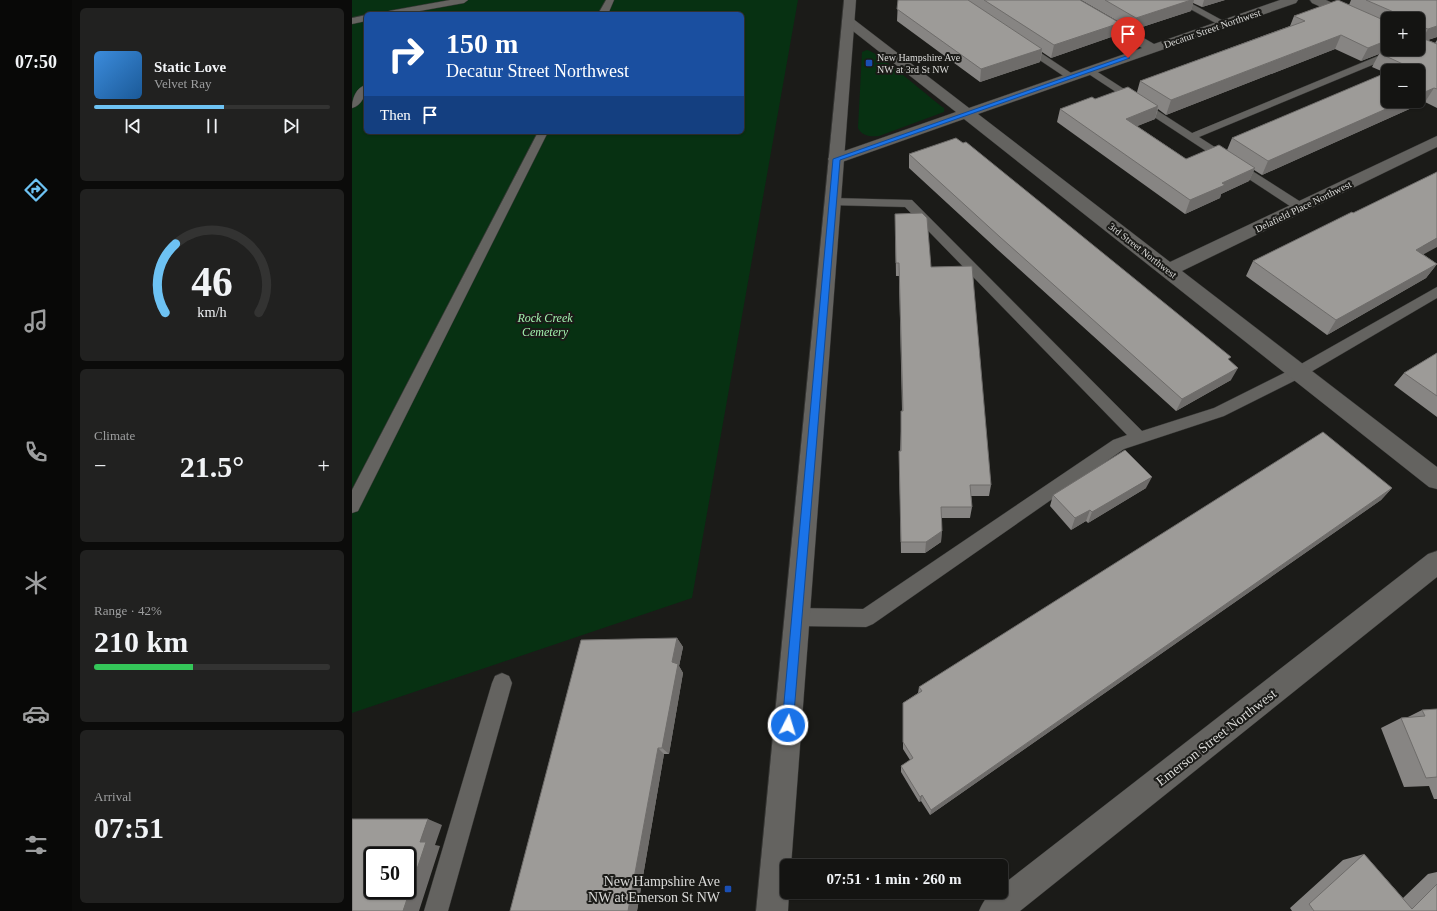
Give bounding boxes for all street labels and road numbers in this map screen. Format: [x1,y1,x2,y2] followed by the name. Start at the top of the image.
[1162,7,1262,50] street label: Decatur Street Northwest
[1253,178,1353,235] street label: Delafield Place Northwest
[1106,220,1179,281] street label: 3rd Street Northwest
[1153,686,1279,789] street label: Emerson Street Northwest

